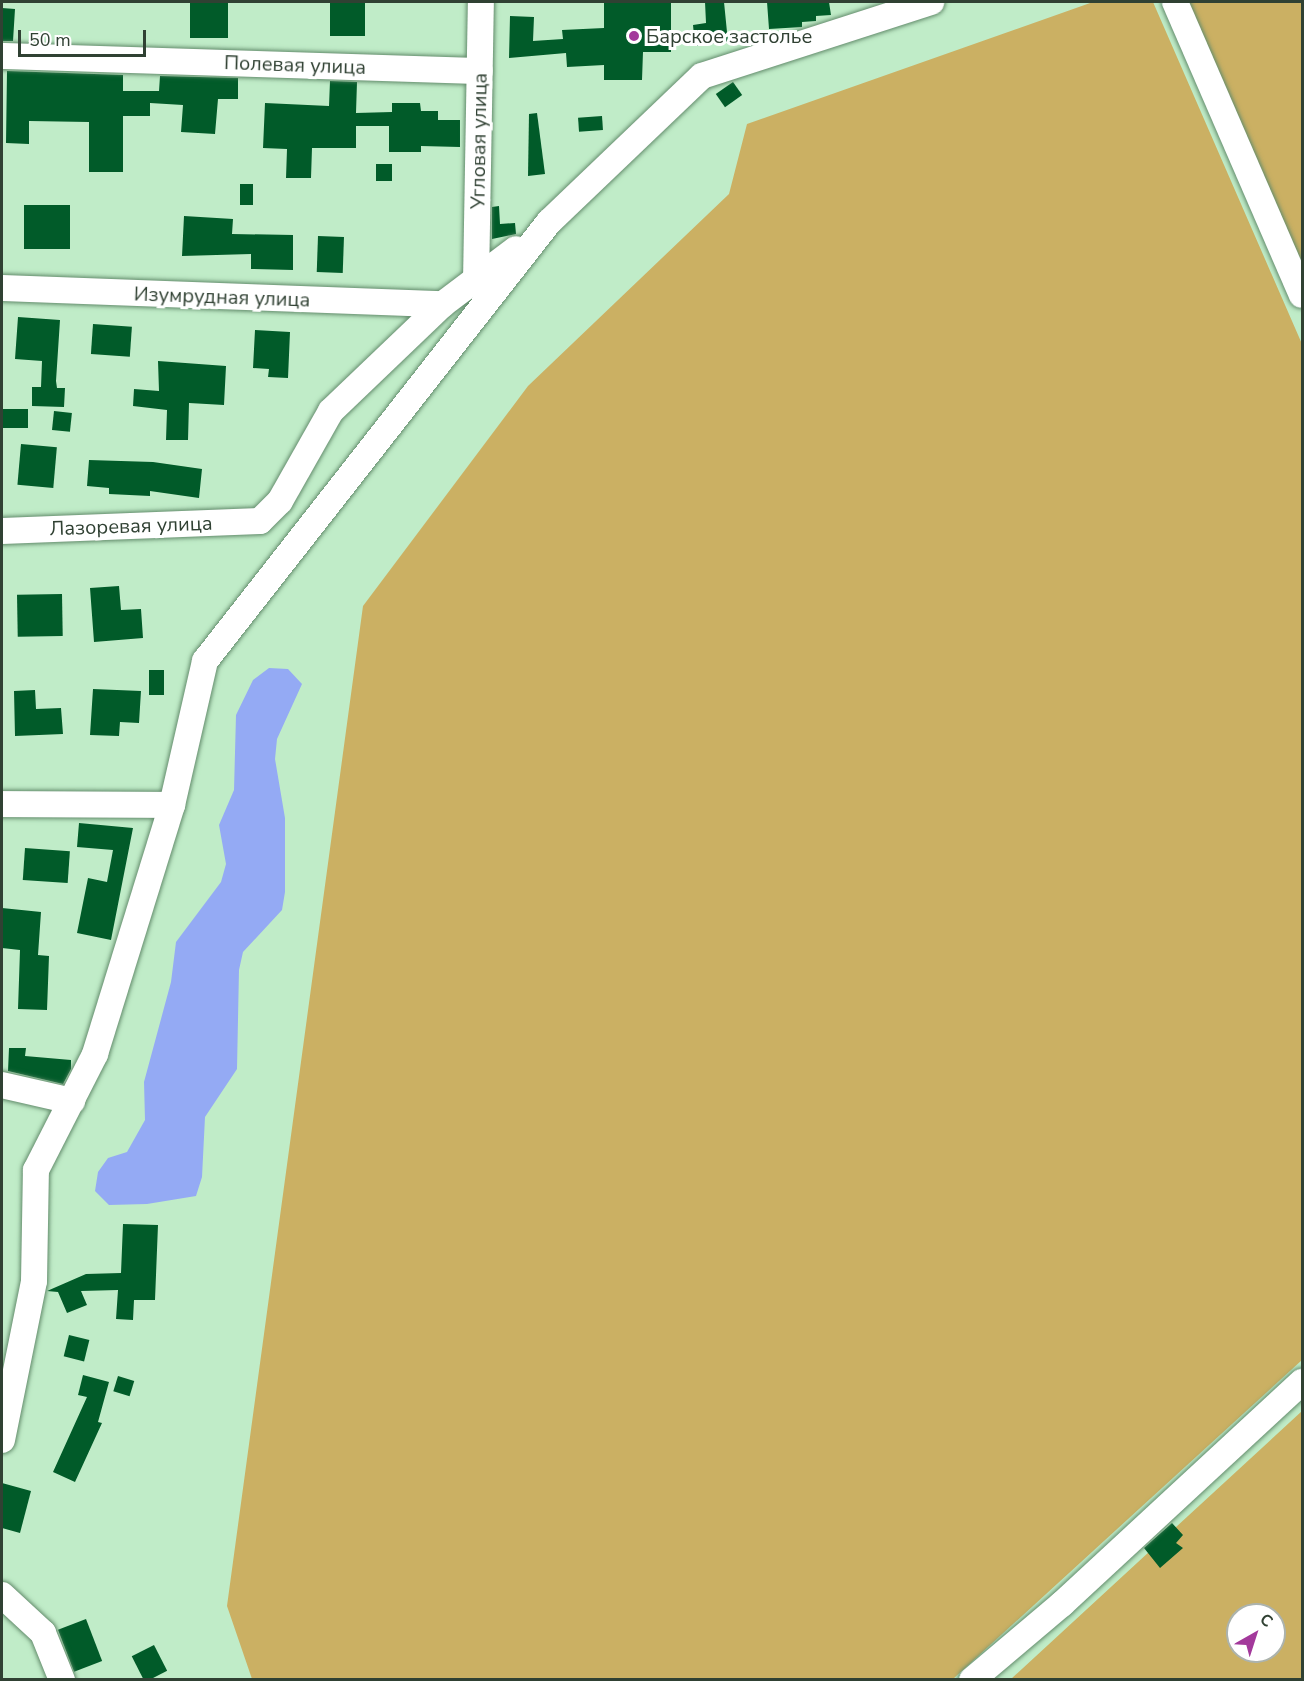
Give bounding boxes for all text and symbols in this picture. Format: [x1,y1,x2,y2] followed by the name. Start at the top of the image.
[21,18,148,56] scale bar
[646,24,812,48] place label: Барское застолье
[29,28,71,52] text: 50 m
[627,29,641,43] marker: Барское застолье
[224,51,366,79] street label: Полевая улица
[466,73,492,209] street label: Угловая улица
[133,282,311,312] street label: Изумрудная улица
[49,511,213,541] street label: Лазоревая улица
[1226,1603,1286,1663] north arrow
[1255,1609,1277,1633] text: С

